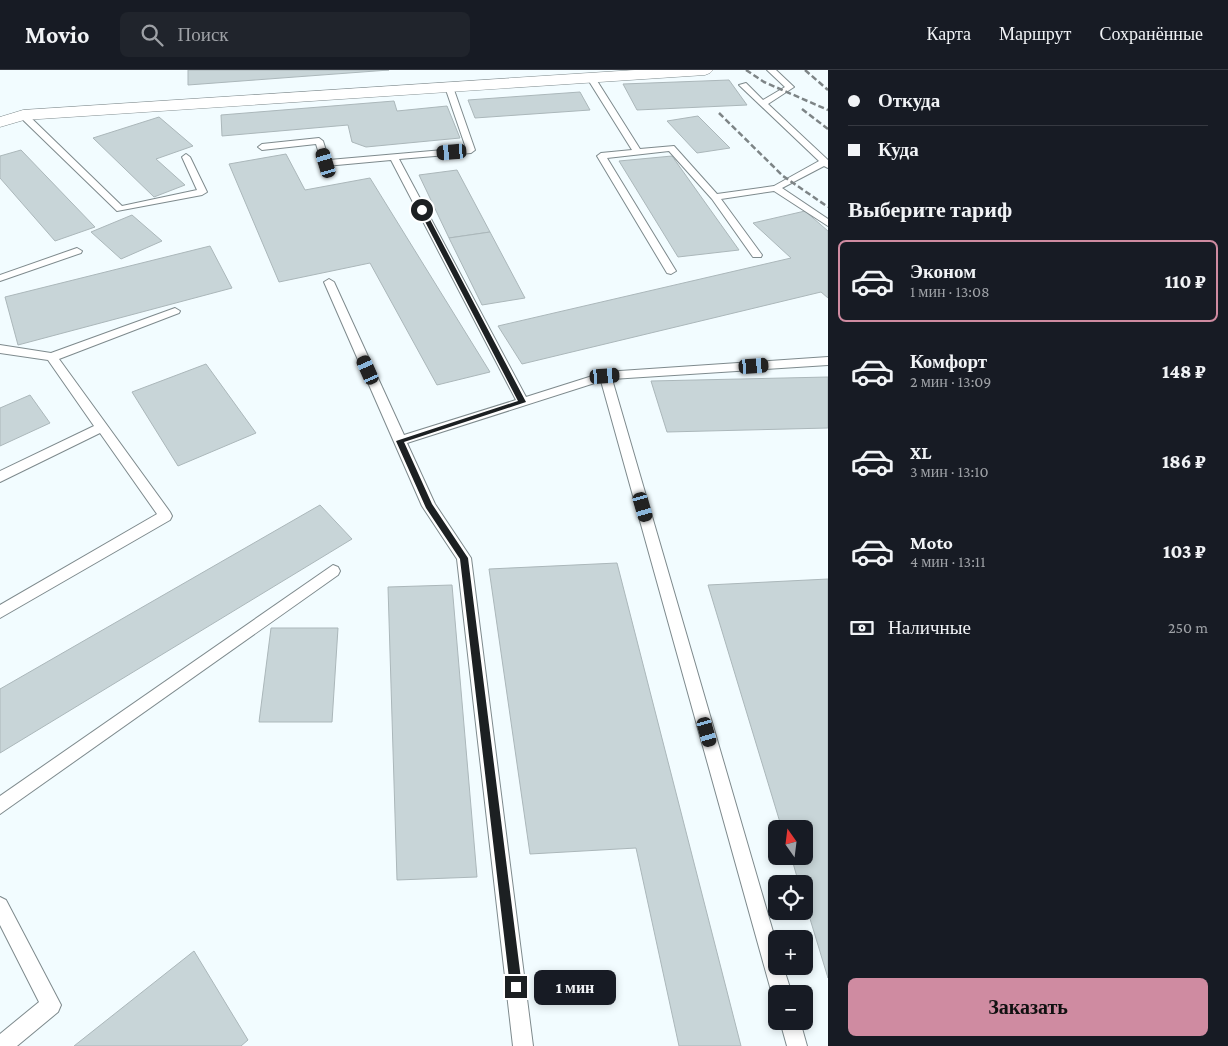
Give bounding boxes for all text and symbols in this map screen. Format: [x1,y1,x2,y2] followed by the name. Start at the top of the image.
[120,12,470,57] search box
[25,21,90,48] text: Movio
[138,21,166,49] icon: search
[178,24,229,45] text: Поиск
[926,24,971,44] text: Карта
[999,24,1071,44] text: Маршрут
[1099,24,1203,44] text: Сохранённые
[878,90,940,111] text: Откуда
[878,139,919,160] text: Куда
[436,143,467,161] car
[314,146,337,180] car
[848,197,1012,222] text: Выберите тариф
[411,199,433,221] route start
[850,259,895,304] icon: car
[910,261,976,282] text: Эконом
[1165,271,1206,292] text: 110 ₽
[910,283,990,300] text: 1 мин · 13:08
[850,349,895,394] icon: car
[910,351,987,372] text: Комфорт
[355,353,380,387] car
[738,357,769,375] car
[1162,361,1206,382] text: 148 ₽
[589,367,620,385] car
[910,373,991,390] text: 2 мин · 13:09
[850,439,895,484] icon: car
[910,442,932,463] text: XL
[1162,451,1206,472] text: 186 ₽
[910,463,989,480] text: 3 мин · 13:10
[631,491,654,523] car
[850,529,895,574] icon: car
[910,532,953,553] text: Moto
[1163,541,1206,562] text: 103 ₽
[910,553,985,570] text: 4 мин · 13:11
[848,614,876,642] icon: cash
[888,617,971,638] text: Наличные
[1168,619,1208,636] text: 250 m
[695,716,718,748] car
[768,820,812,865] north arrow
[768,820,813,1030] map controls
[768,875,813,920] button: locate
[768,930,813,975] button: +
[534,970,616,1004] callout: 1 мин
[505,976,527,998] route end
[848,978,1208,1036] button: Заказать
[556,979,594,996] text: 1 мин
[768,985,813,1030] button: −

